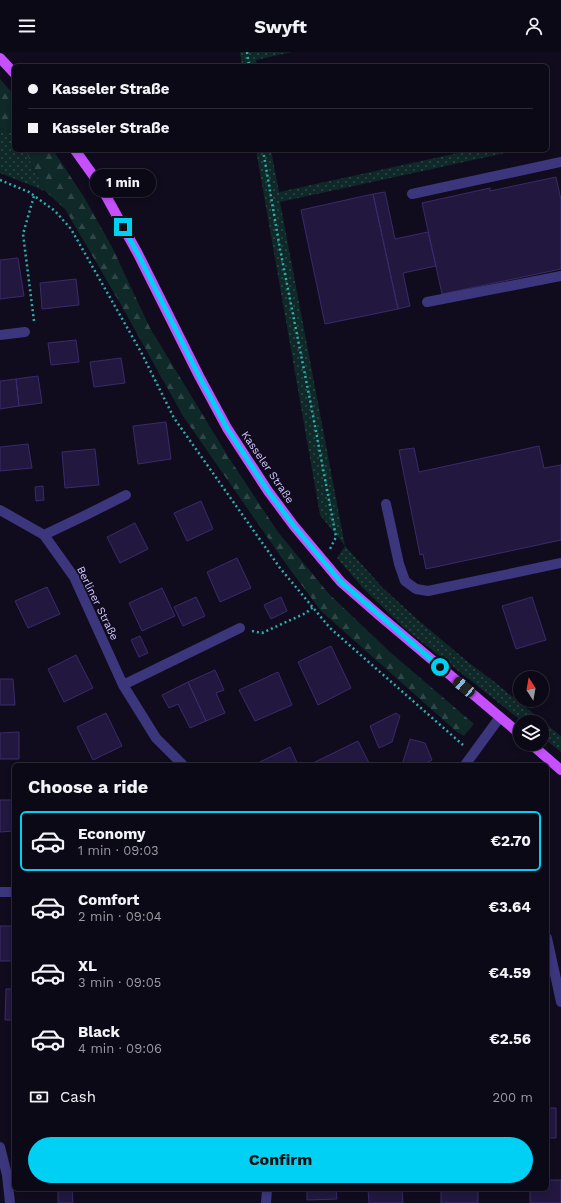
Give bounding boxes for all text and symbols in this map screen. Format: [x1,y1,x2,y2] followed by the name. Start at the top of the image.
[16,15,38,37] icon: menu
[523,15,545,37] icon: person
[254,16,307,37] text: Swyft
[52,80,169,98] text: Kasseler Straße
[52,119,169,137] text: Kasseler Straße
[90,169,156,197] callout: 1 min
[106,175,140,190] text: 1 min
[114,218,132,236] route end
[239,429,297,506] street label: Kasseler Straße
[74,564,121,642] street label: Berliner Straße
[431,658,449,676] route start
[513,671,549,707] north arrow
[513,671,549,751] map controls
[451,675,477,699] car
[513,715,549,751] button: layers
[28,776,148,797] text: Choose a ride
[30,823,66,859] icon: car
[78,825,145,843] text: Economy
[490,832,531,850] text: €2.70
[78,843,159,858] text: 1 min · 09:03
[30,889,66,925] icon: car
[78,891,139,909] text: Comfort
[488,898,531,916] text: €3.64
[78,909,162,924] text: 2 min · 09:04
[30,955,66,991] icon: car
[78,957,97,975] text: XL
[489,964,531,982] text: €4.59
[78,975,161,990] text: 3 min · 09:05
[30,1021,66,1057] icon: car
[78,1023,120,1041] text: Black
[489,1030,531,1048] text: €2.56
[78,1041,162,1056] text: 4 min · 09:06
[28,1086,50,1108] icon: cash
[60,1088,96,1106] text: Cash
[492,1090,533,1105] text: 200 m
[28,1137,533,1183] button: Confirm

